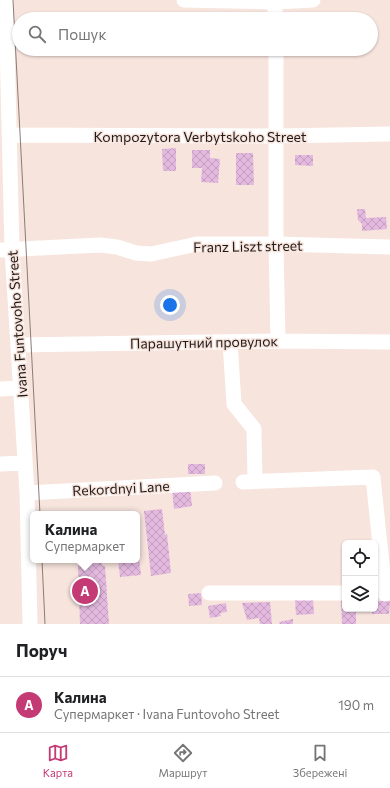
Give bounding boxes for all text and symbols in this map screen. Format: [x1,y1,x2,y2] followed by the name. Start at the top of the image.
[12,12,378,56] search box
[26,23,48,45] icon: search
[58,25,106,43] text: Пошук
[93,128,307,145] street label: Kompozytora Verbytskoho Street
[193,237,303,255] street label: Franz Liszt street
[3,250,31,398] street label: Ivana Funtovoho Street
[160,295,180,315] your location
[130,332,279,352] street label: Парашутний провулок
[72,477,170,499] street label: Rekordnyi Lane
[30,511,140,563] popup
[45,520,97,538] text: Калина
[45,538,125,554] text: Супермаркет
[342,540,378,612] map controls
[342,540,378,576] button: locate
[72,576,98,606] pin: A
[342,576,378,612] button: layers
[16,640,67,661] text: Поруч
[54,688,106,706] text: Калина
[24,697,34,713] text: A
[338,697,374,713] text: 190 m
[54,706,280,722] text: Супермаркет · Ivana Funtovoho Street
[43,742,73,779] tab: Карта
[159,742,207,779] tab: Маршрут
[293,742,347,779] tab: Збережені

